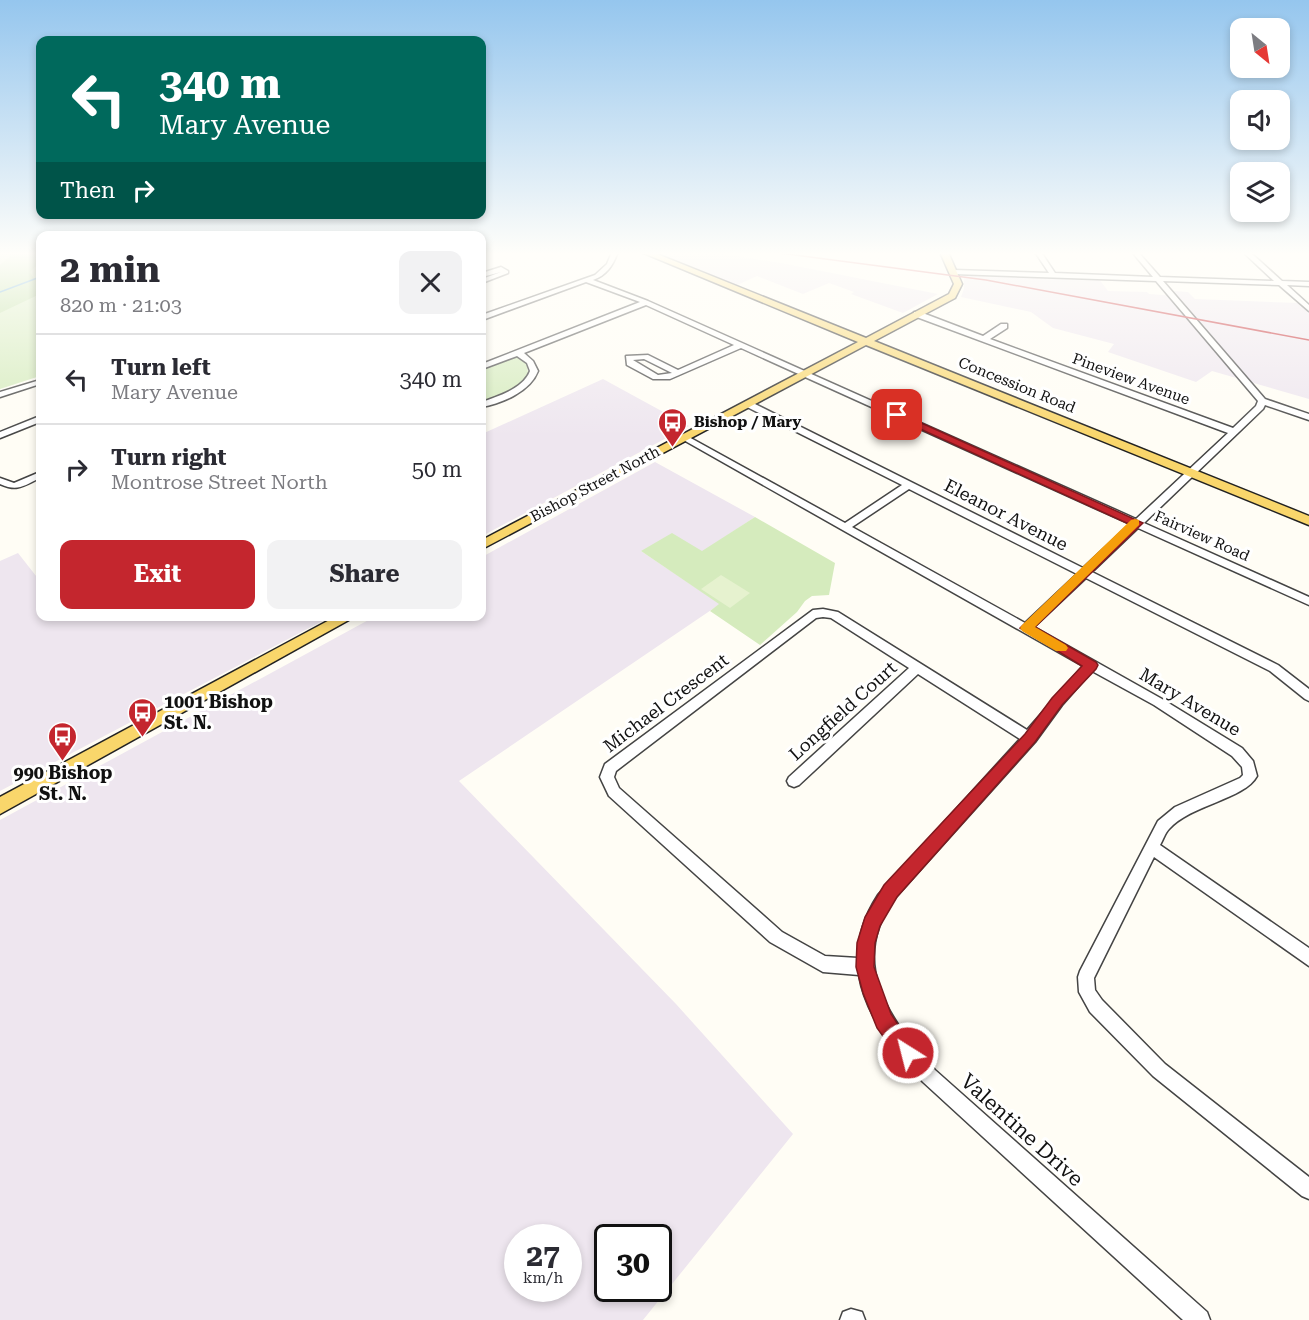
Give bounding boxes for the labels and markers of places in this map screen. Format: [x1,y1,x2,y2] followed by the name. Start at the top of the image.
[871,389,922,440] pin
[657,406,689,448] bus stop icon: Bishop / Mary
[694,413,801,431] place label: Bishop / Mary
[164,691,273,733] place label: 1001 Bishop St. N.
[127,696,159,738] bus stop icon: 1001 Bishop St. N.
[47,720,79,762] bus stop icon: 990 Bishop St. N.
[14,762,112,804] place label: 990 Bishop St. N.

